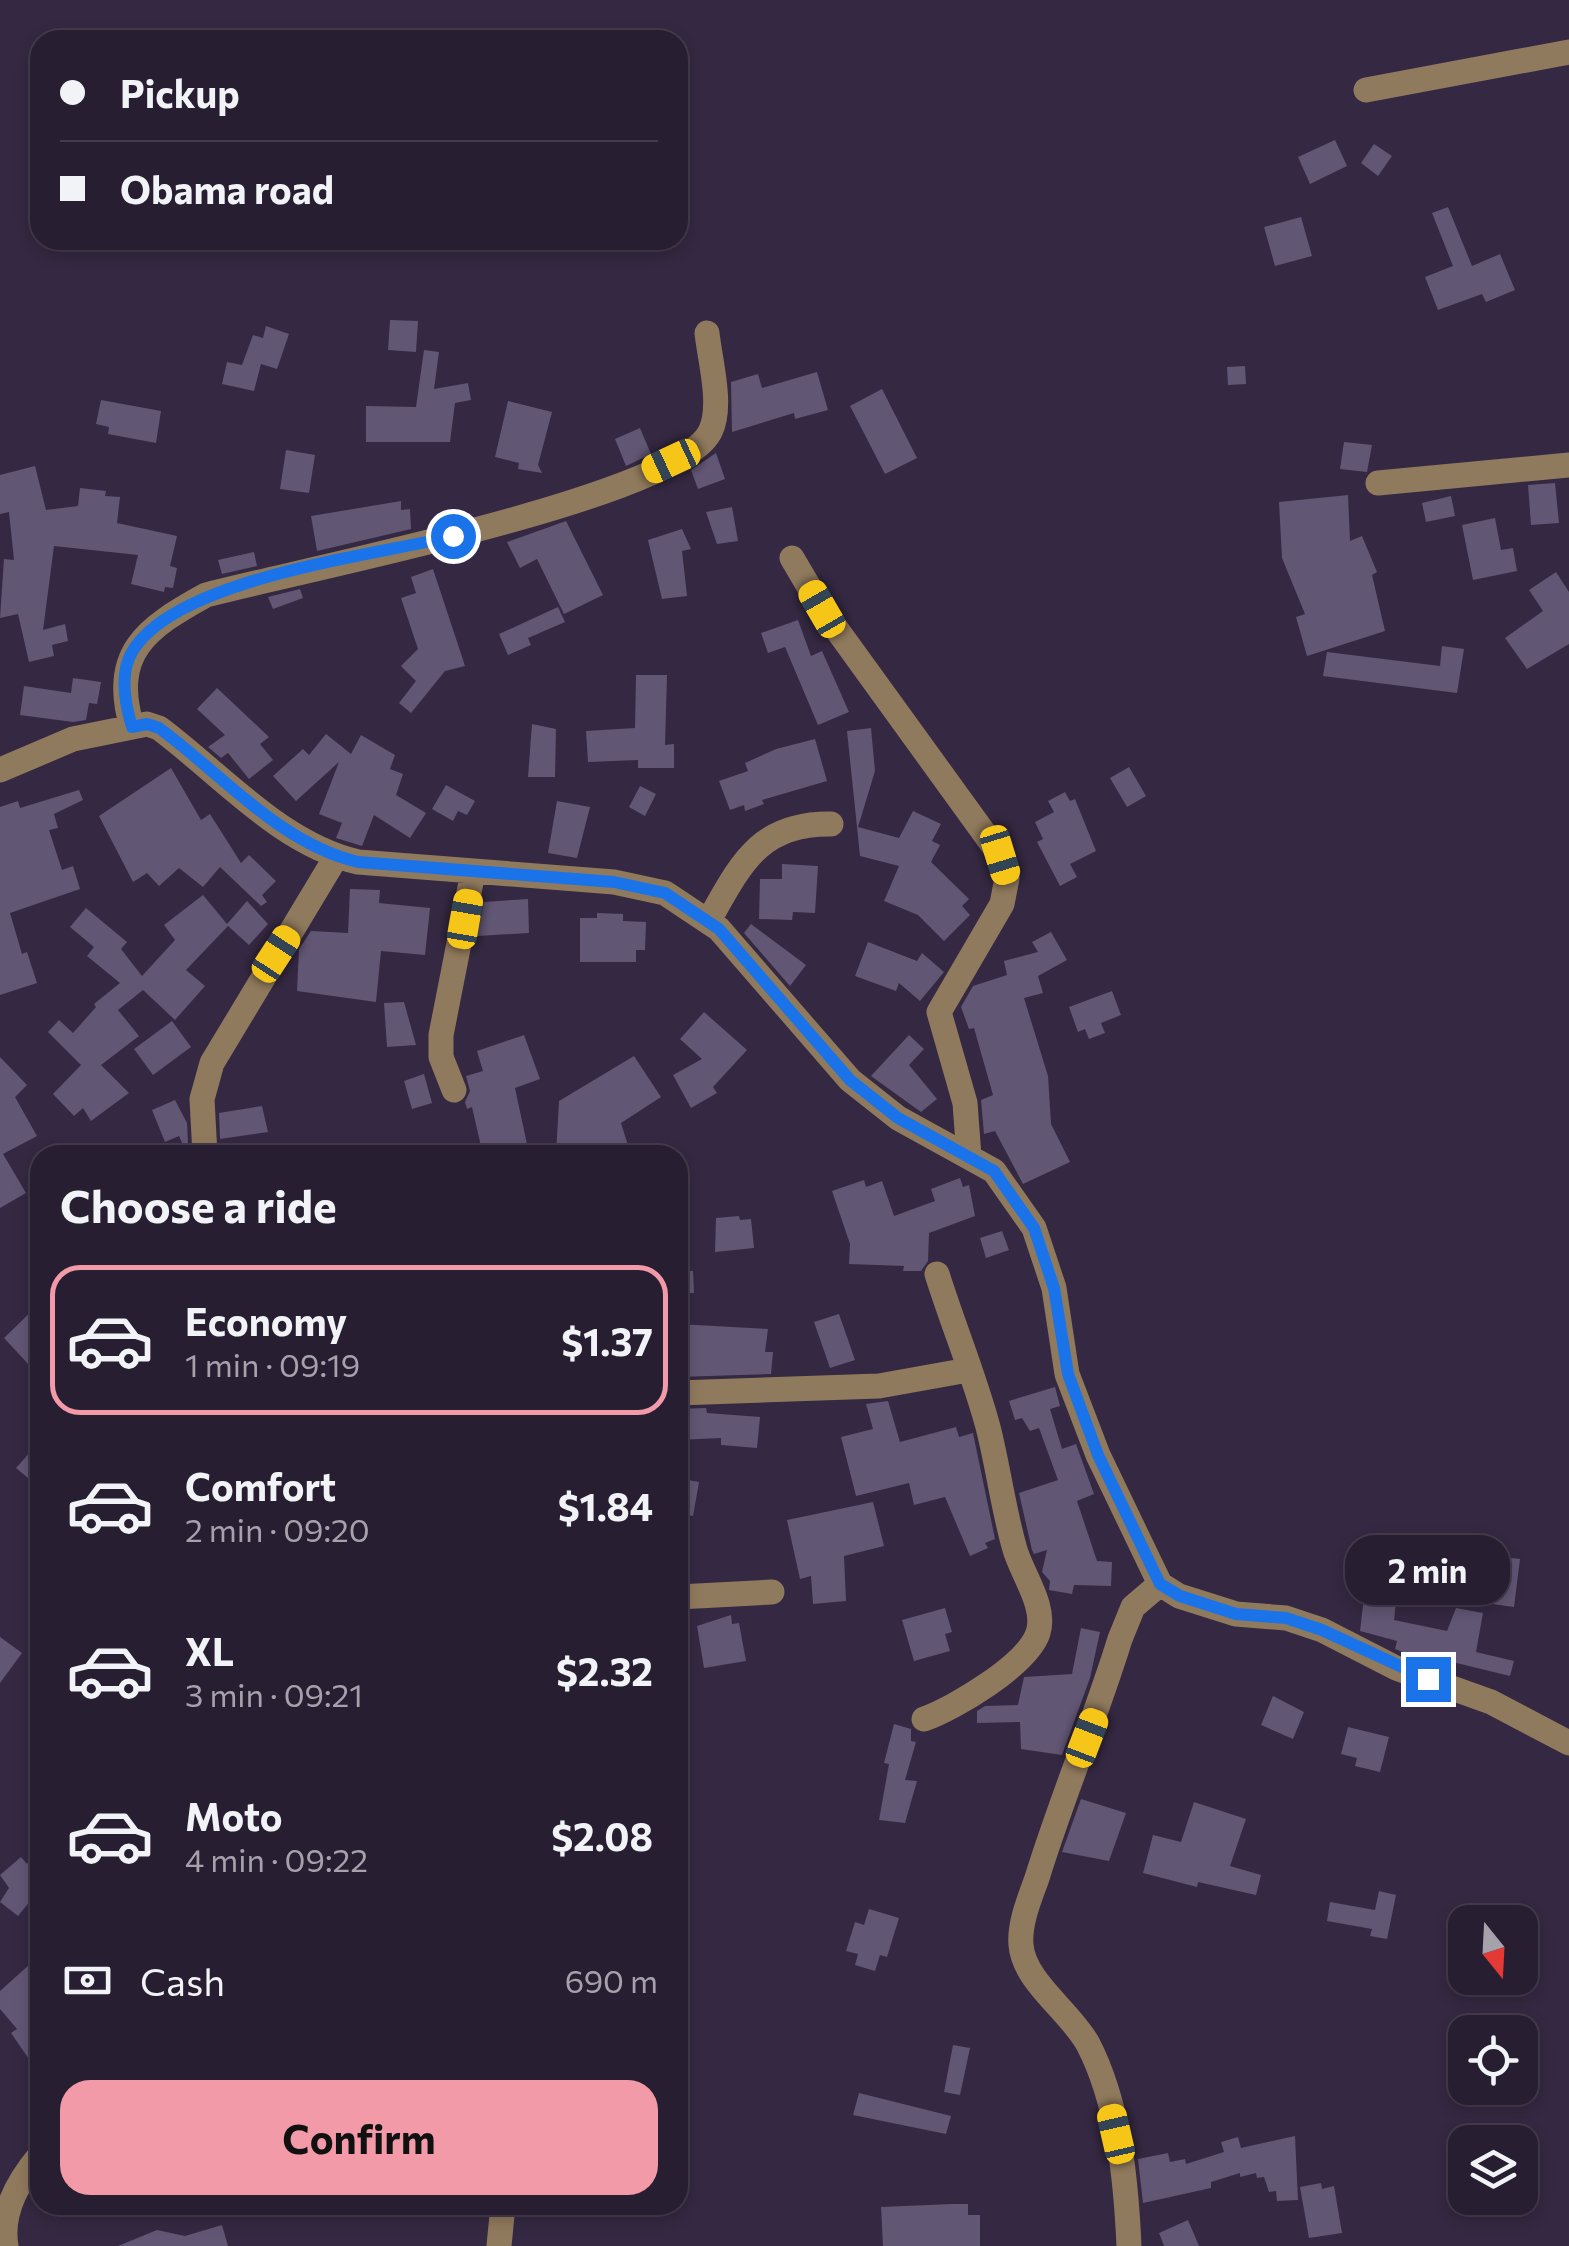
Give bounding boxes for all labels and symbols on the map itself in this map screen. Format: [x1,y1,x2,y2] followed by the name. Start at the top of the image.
[637,435,705,487] car
[431,514,476,559] route start
[794,576,850,642] car
[977,822,1023,888] car
[445,887,485,951] car
[247,921,305,987] car
[1346,1534,1510,1604] callout: 2 min
[1406,1657,1451,1702] route end
[1062,1705,1112,1771] car
[1448,1905,1538,1995] north arrow
[1095,2101,1137,2167] car

